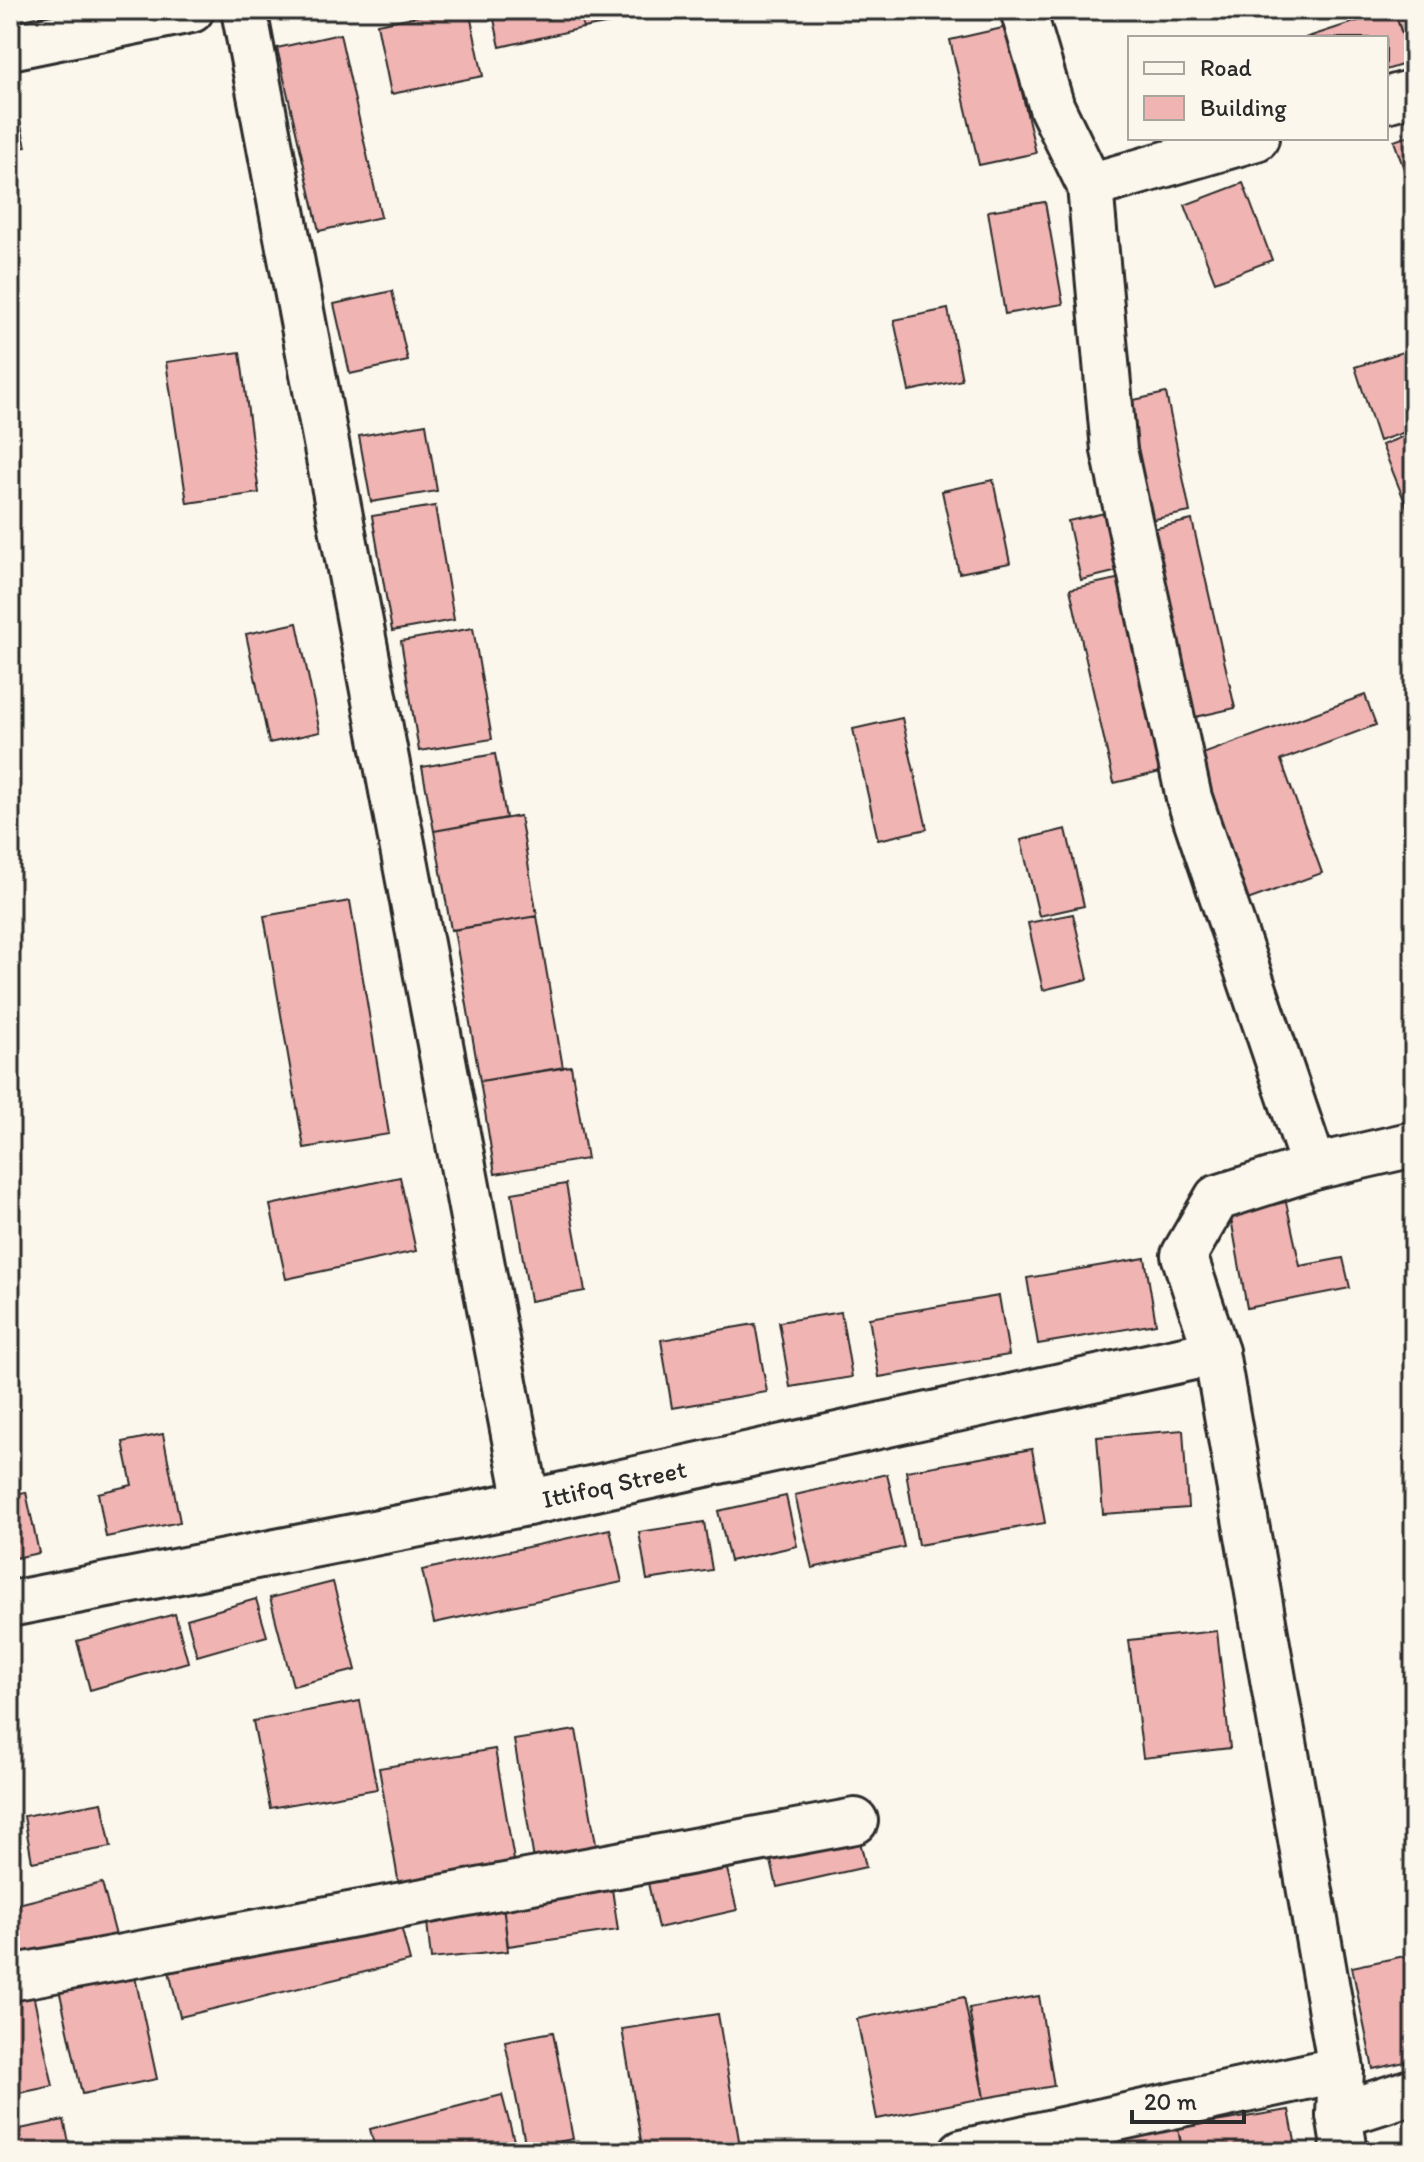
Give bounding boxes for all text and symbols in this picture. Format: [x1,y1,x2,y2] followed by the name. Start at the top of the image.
[1128,36,1388,140] legend
[1200,53,1252,82] text: Road
[1200,93,1287,122] text: Building
[539,1453,689,1515] street label: Ittifoq Street
[1132,2074,1244,2124] scale bar
[1144,2087,1197,2116] text: 20 m

